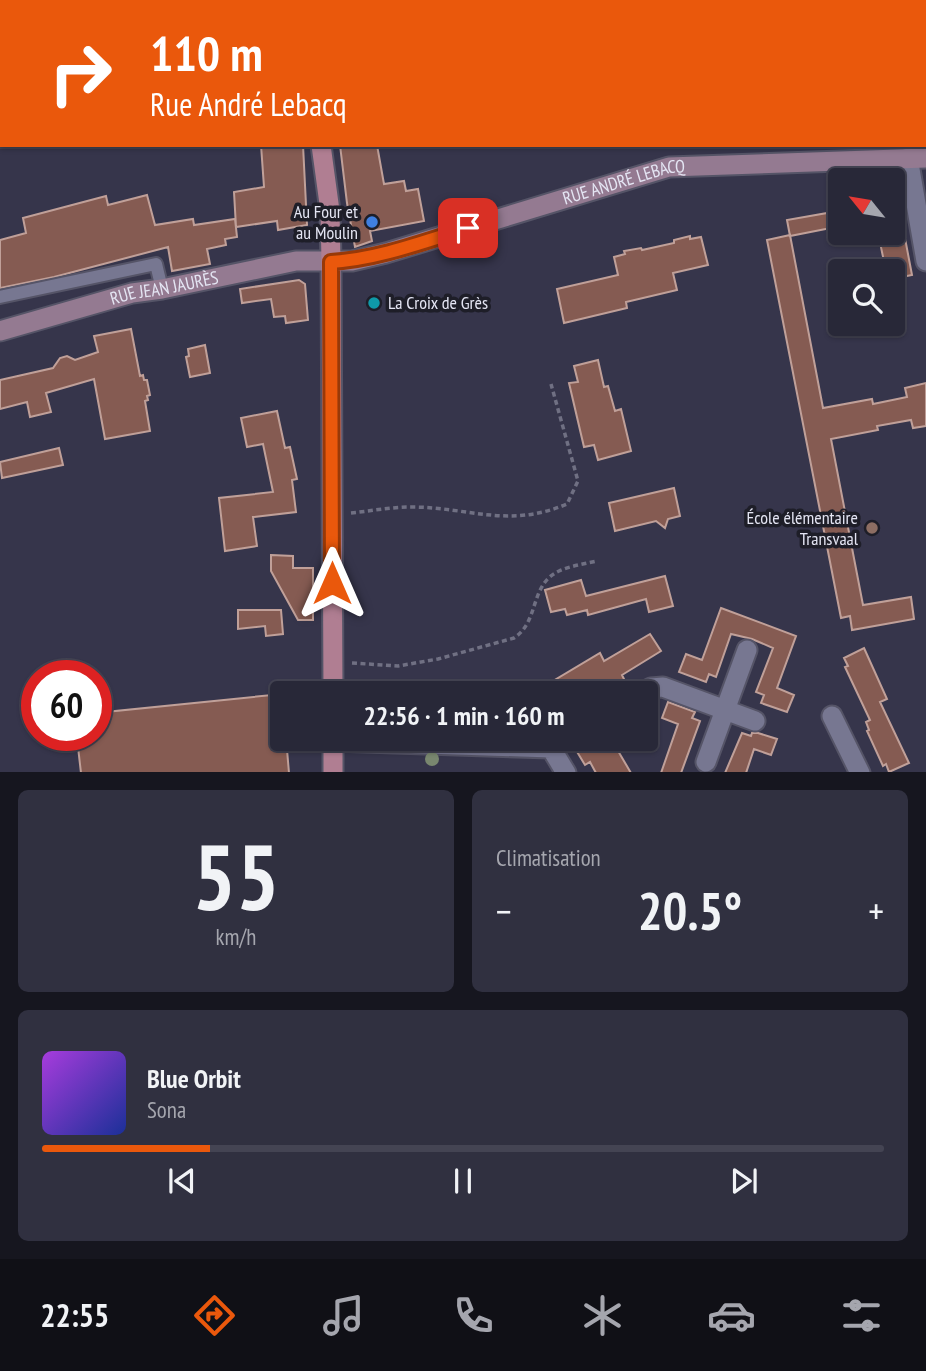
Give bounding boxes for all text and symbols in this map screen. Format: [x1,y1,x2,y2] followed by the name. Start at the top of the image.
[150,21,263,85] text: 110 m
[35,28,126,119] icon: right
[150,83,347,125] text: Rue André Lebacq
[560,154,687,210] street label: RUE ANDRÉ LEBACQ
[828,168,905,245] north arrow
[828,168,905,336] map controls
[438,198,498,258] pin
[294,200,358,244] place label: Au Four et au Moulin
[449,209,487,247] icon: arrive
[364,214,380,230] marker: Au Four et au Moulin
[828,259,905,336] button: search
[107,265,221,310] street label: RUE JEAN JAURÈS
[388,291,488,314] place label: La Croix de Grès
[366,295,382,311] marker: La Croix de Grès
[746,506,859,550] place label: École élémentaire Transvaal
[864,520,880,536] marker: École élémentaire Transvaal
[295,546,369,620] position arrow
[21,660,112,751] speed limit sign: 60
[364,699,564,732] text: 22:56 · 1 min · 160 m
[193,817,280,935] text: 55
[496,843,601,872] text: Climatisation
[638,877,742,944] text: 20.5°
[496,886,512,935] text: −
[868,886,884,935] text: +
[216,922,256,951] text: km/h
[147,1062,241,1095] text: Blue Orbit
[147,1095,186,1124] text: Sona
[163,1162,201,1200] icon: previous
[444,1162,482,1200] icon: pause
[725,1162,763,1200] icon: next
[190,1291,239,1340] icon: directions
[319,1291,368,1340] icon: music
[449,1291,498,1340] icon: phone
[578,1291,627,1340] icon: climate
[707,1291,756,1340] icon: car
[837,1291,886,1340] icon: filters
[40,1294,109,1336] text: 22:55

